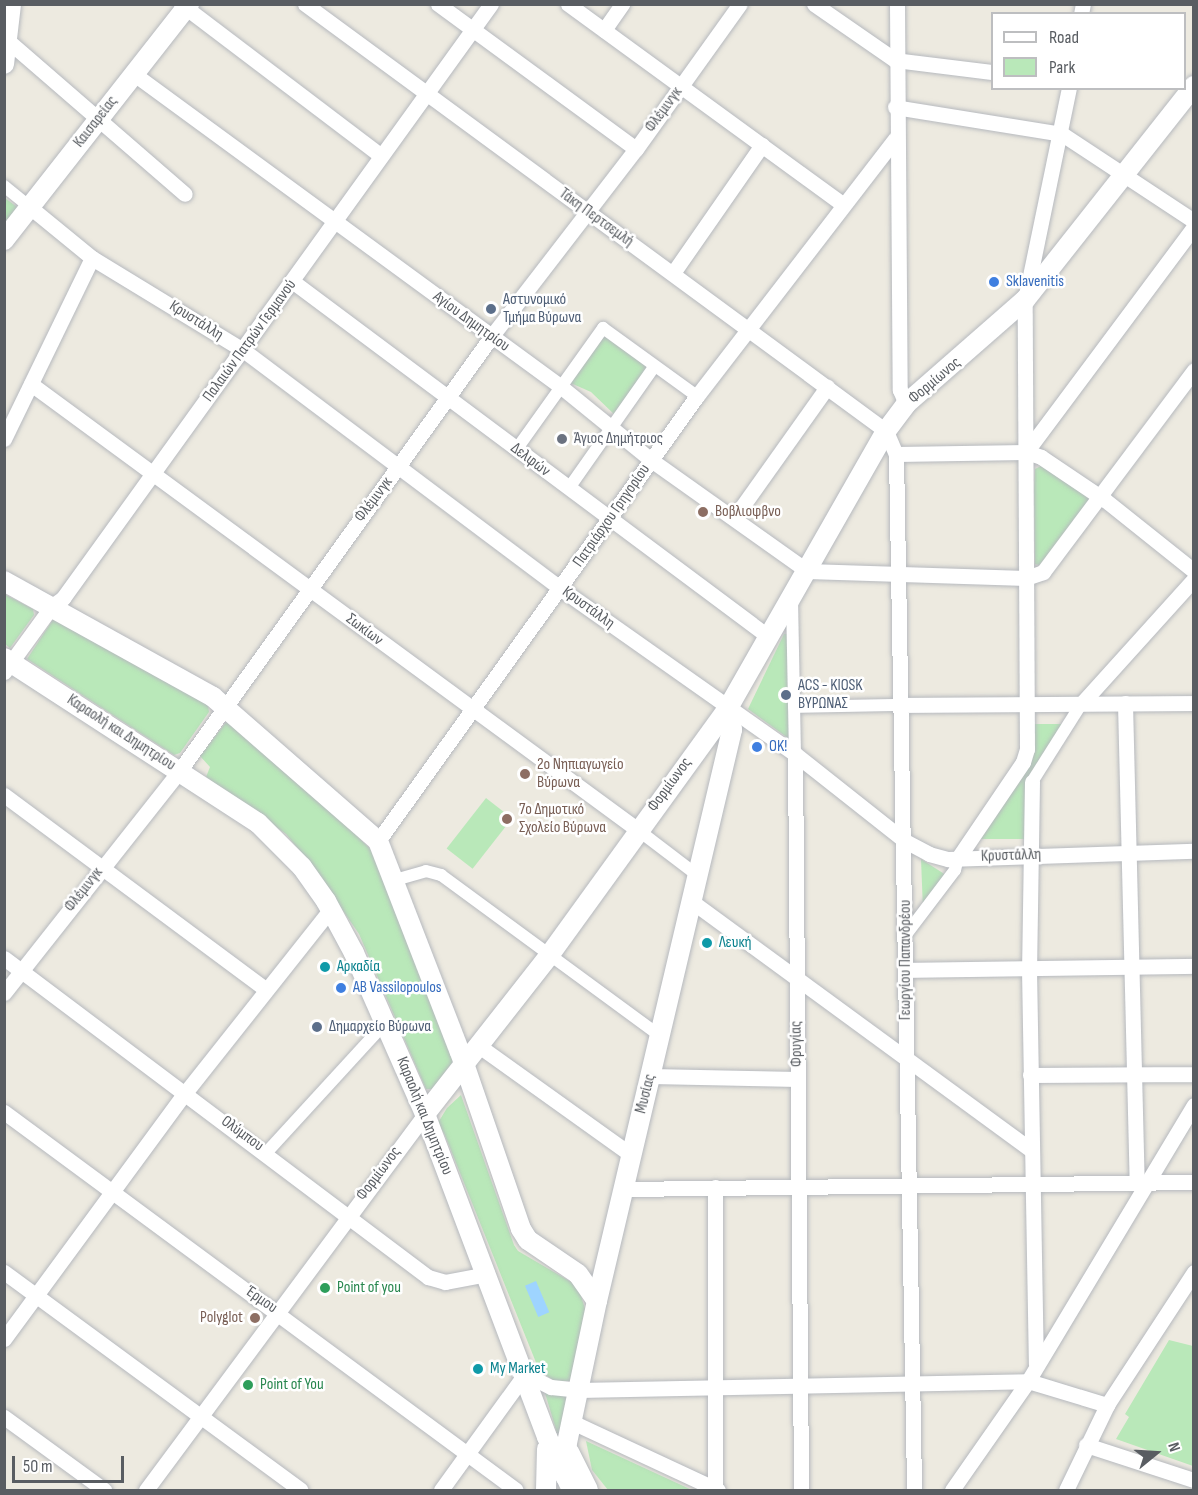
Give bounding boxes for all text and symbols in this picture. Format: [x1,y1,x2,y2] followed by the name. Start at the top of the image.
[991,12,1186,90] legend
[1049,27,1079,48] text: Road
[1049,57,1075,78] text: Park
[641,84,687,136] street label: Φλέμινγκ
[70,92,122,152] street label: Καισαρείας
[555,185,637,251] street label: Τάκη Περτσεμλή
[1006,272,1064,292] place label: Sklavenitis
[987,275,1001,289] marker: Sklavenitis
[199,276,301,406] street label: Παλαιών Πατρών Γερμανού
[429,288,513,356] street label: Αγίου Δημητρίου
[503,290,581,328] place label: Αστυνομικό Τμήμα Βύρωνα
[165,297,227,345] street label: Κρυστάλλη
[484,302,498,316] marker: Αστυνομικό Τμήμα Βύρωνα
[905,354,965,408] street label: Φορμίωνος
[574,429,663,449] place label: Άγιος Δημήτριος
[555,432,569,446] marker: Άγιος Δημήτριος
[506,439,554,481] street label: Δελφών
[569,461,655,571] street label: Πατριάρχου Γρηγορίου
[351,474,397,526] street label: Φλέμινγκ
[715,502,781,522] place label: Βοβλιοφβνο
[696,505,710,519] marker: Βοβλιοφβνο
[558,583,618,633] street label: Κρυστάλλη
[342,610,386,650] street label: Σωκίων
[798,676,863,714] place label: ACS - KIOSK ΒΥΡΩΝΑΣ
[779,688,793,702] marker: ACS - KIOSK ΒΥΡΩΝΑΣ
[63,691,179,775] street label: Καραολή και Δημητρίου
[769,737,787,757] place label: OK!
[750,740,764,754] marker: OK!
[644,754,696,816] street label: Φορμίωνος
[537,755,624,793] place label: 2ο Νηπιαγωγείο Βύρωνα
[518,767,532,781] marker: 2ο Νηπιαγωγείο Βύρωνα
[519,800,606,838] place label: 7ο Δημοτικό Σχολείο Βύρωνα
[500,812,514,826] marker: 7ο Δημοτικό Σχολείο Βύρωνα
[981,845,1041,867] street label: Κρυστάλλη
[61,864,107,916] street label: Φλέμινγκ
[896,900,916,1020] street label: Γεωργίου Παπανδρέου
[719,933,752,953] place label: Λευκή
[700,936,714,950] marker: Λευκή
[337,957,380,977] place label: Αρκαδία
[318,960,332,974] marker: Αρκαδία
[353,978,442,998] place label: AB Vassilopoulos
[334,981,348,995] marker: AB Vassilopoulos
[329,1017,431,1037] place label: Δημαρχείο Βύρωνα
[310,1020,324,1034] marker: Δημαρχείο Βύρωνα
[787,1021,807,1067] street label: Φρυγίας
[392,1054,456,1178] street label: Καραολή και Δημητρίου
[632,1072,660,1116] street label: Μυσίας
[217,1112,267,1156] street label: Ολύμπου
[352,1143,406,1205] street label: Φορμίωνος
[337,1278,401,1298] place label: Point of you
[318,1281,332,1295] marker: Point of you
[241,1282,281,1318] street label: Έρμου
[200,1308,243,1328] place label: Polyglot
[248,1311,262,1325] marker: Polyglot
[490,1359,546,1379] place label: My Market
[471,1362,485,1376] marker: My Market
[260,1375,324,1395] place label: Point of You
[241,1378,255,1392] marker: Point of You
[1126,1423,1186,1483] north arrow
[1163,1440,1184,1454] text: N
[15,1444,128,1482] scale bar
[23,1456,53,1477] text: 50 m

